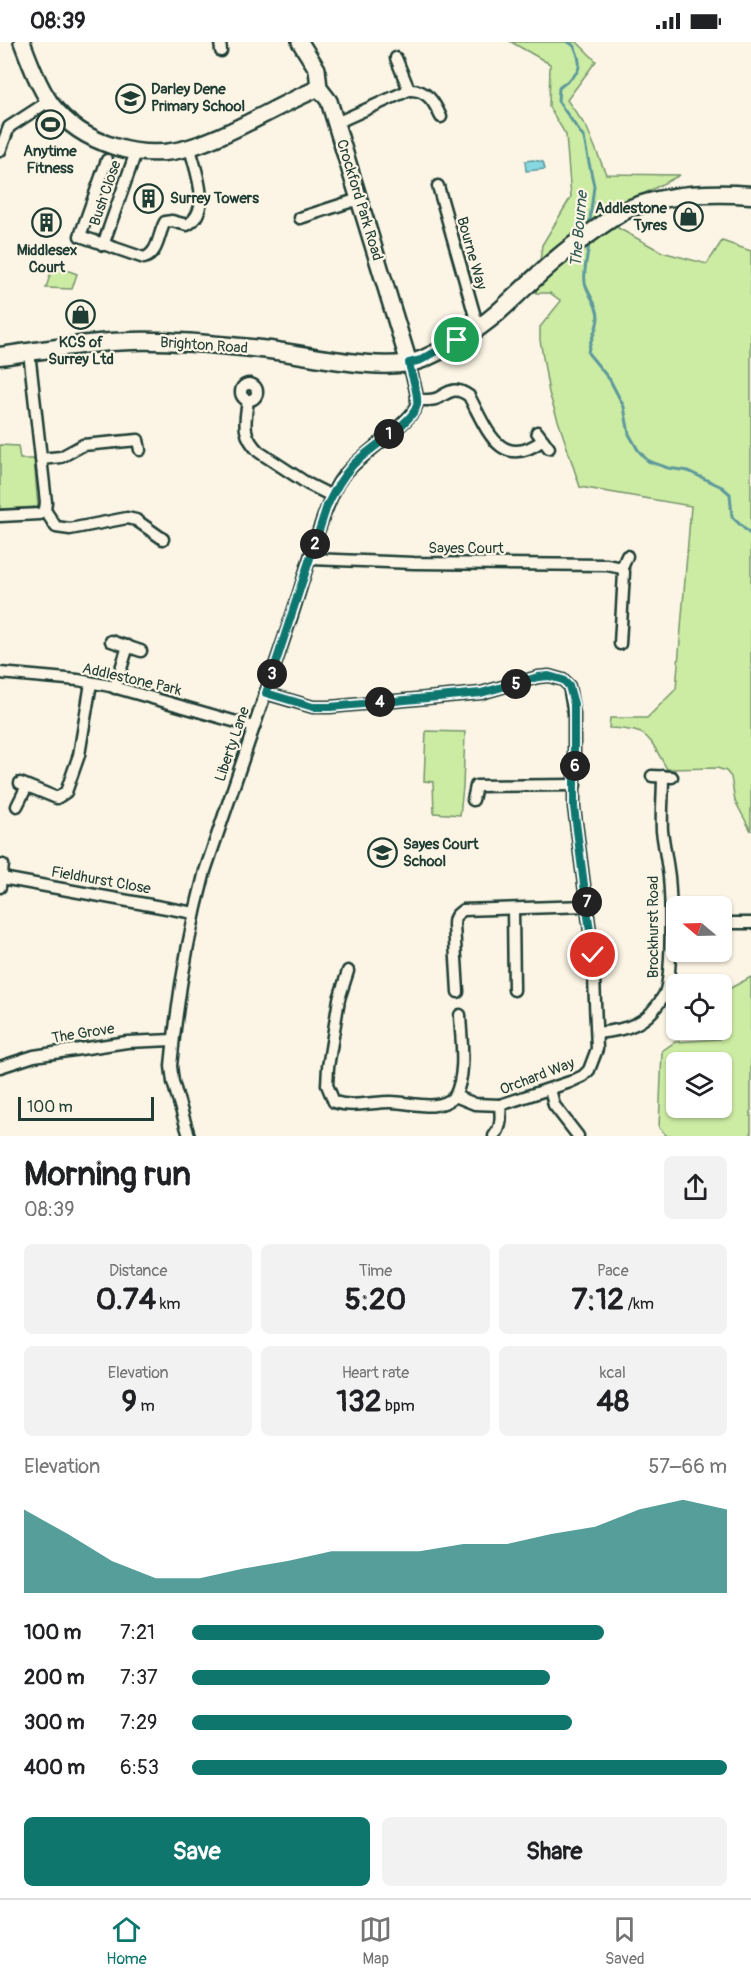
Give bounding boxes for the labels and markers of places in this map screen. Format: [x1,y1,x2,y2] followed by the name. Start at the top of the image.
[151,80,245,116] place label: Darley Dene Primary School
[114,82,146,114] school or university icon: Darley Dene Primary School
[34,108,66,140] sports icon: Anytime Fitness
[23,142,77,178] place label: Anytime Fitness
[133,182,165,214] building icon: Surrey Towers
[170,189,259,208] place label: Surrey Towers
[595,199,668,235] place label: Addlestone Tyres
[672,201,704,233] shop icon: Addlestone Tyres
[31,207,63,239] building icon: Middlesex Court
[17,241,78,277] place label: Middlesex Court
[65,299,97,331] shop icon: KCS of Surrey Ltd
[431,314,482,365] pin
[48,333,114,369] place label: KCS of Surrey Ltd
[374,419,404,449] pin: 1
[300,529,330,559] pin: 2
[257,659,287,689] pin: 3
[501,669,531,699] pin: 5
[365,687,395,717] pin: 4
[560,751,590,781] pin: 6
[403,835,480,871] place label: Sayes Court School
[366,837,398,869] school or university icon: Sayes Court School
[572,887,602,917] pin: 7
[567,929,618,980] pin

